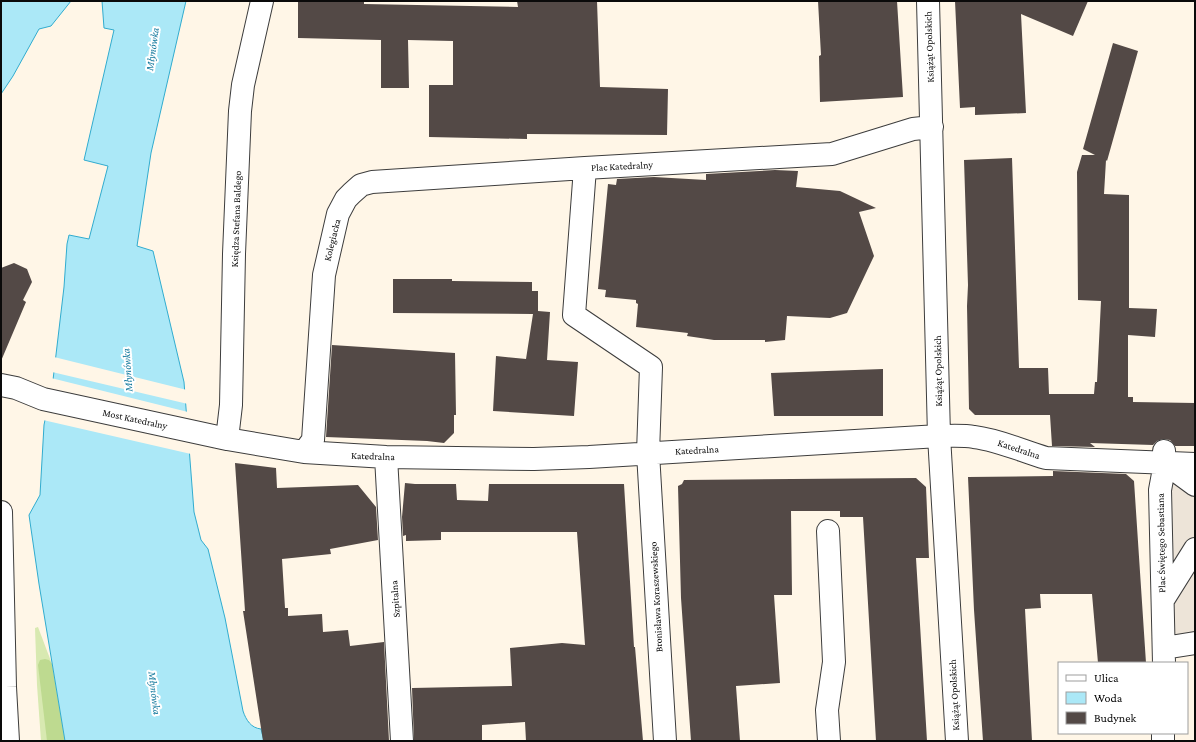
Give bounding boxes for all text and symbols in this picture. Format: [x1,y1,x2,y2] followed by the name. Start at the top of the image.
[922,11,936,83] street label: Książąt Opolskich
[143,27,162,73] water label: Młynówka
[591,159,654,173] street label: Plac Katedralny
[229,171,243,267] street label: Księdza Stefana Baldego
[321,217,343,262] street label: Kolegiacka
[932,335,944,407] street label: Książąt Opolskich
[119,348,136,393] water label: Młynówka
[102,407,169,431] street label: Most Katedralny
[996,437,1042,461] street label: Katedralna
[675,443,720,457] street label: Katedralna
[351,450,395,462] street label: Katedralna
[1155,493,1167,593] street label: Plac Świętego Sebastiana
[648,541,664,652] street label: Bronisława Koraszewskiego
[388,580,402,618] street label: Szpitalna
[947,658,961,731] street label: Książąt Opolskich
[1058,662,1188,734] legend
[145,670,164,715] water label: Młynówka
[1094,671,1119,685] text: Ulica
[1094,691,1123,705] text: Woda
[1094,711,1137,725] text: Budynek

